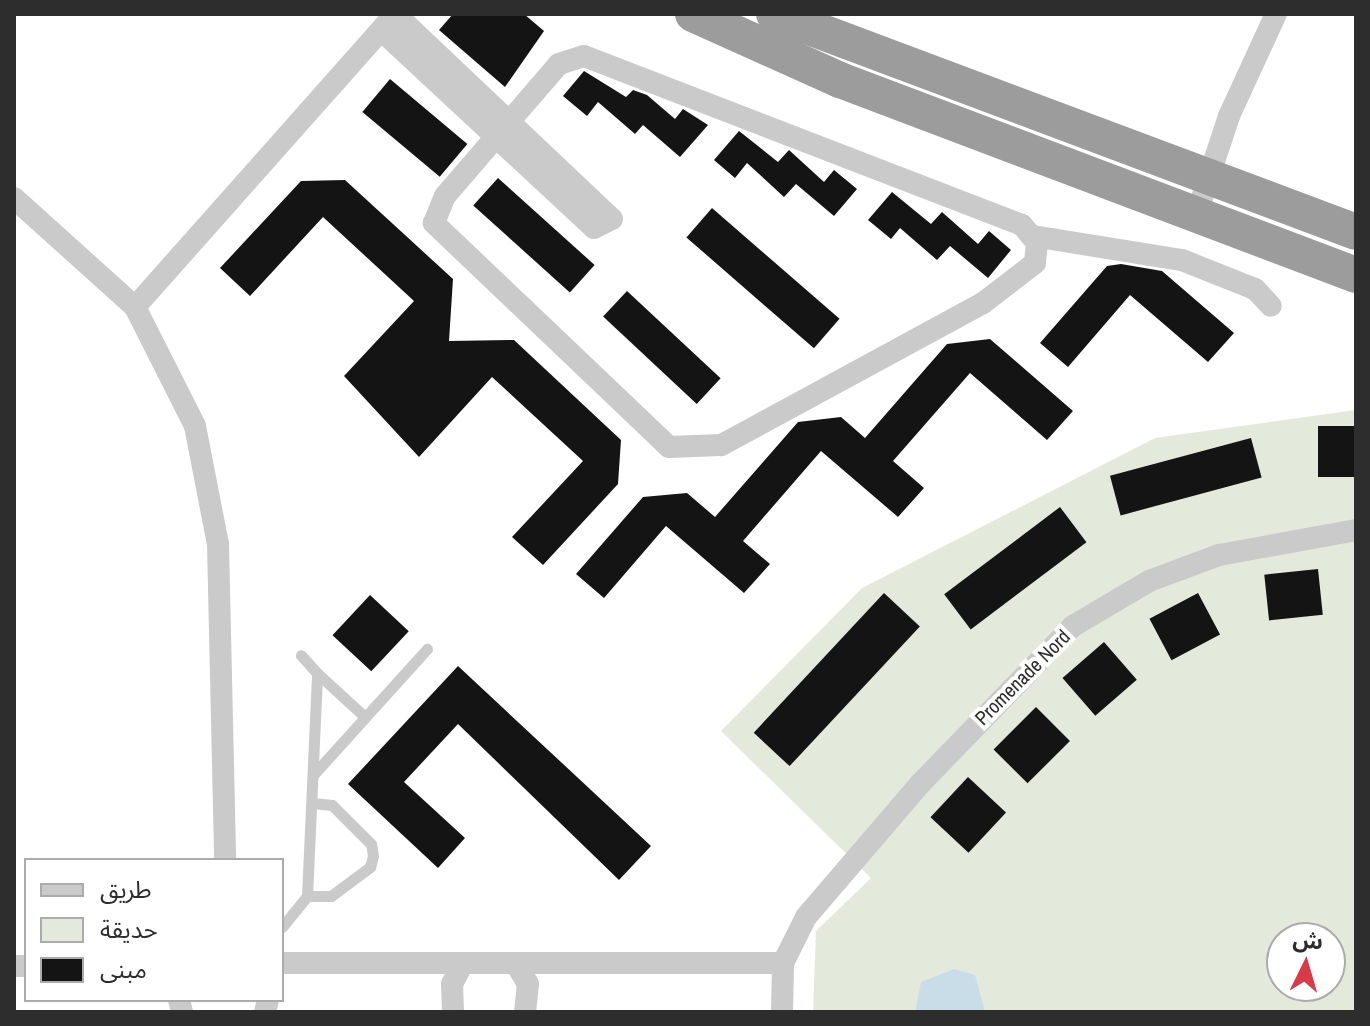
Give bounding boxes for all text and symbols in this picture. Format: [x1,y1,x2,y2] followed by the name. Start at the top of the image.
[969,624,1075,730] street label: Promenade Nord
[24,858,284,1002] legend
[100,873,152,905] text: طريق
[100,913,158,945] text: حديقة
[1266,922,1346,1002] north arrow
[1292,924,1324,956] text: ش
[100,953,147,985] text: مبنى

